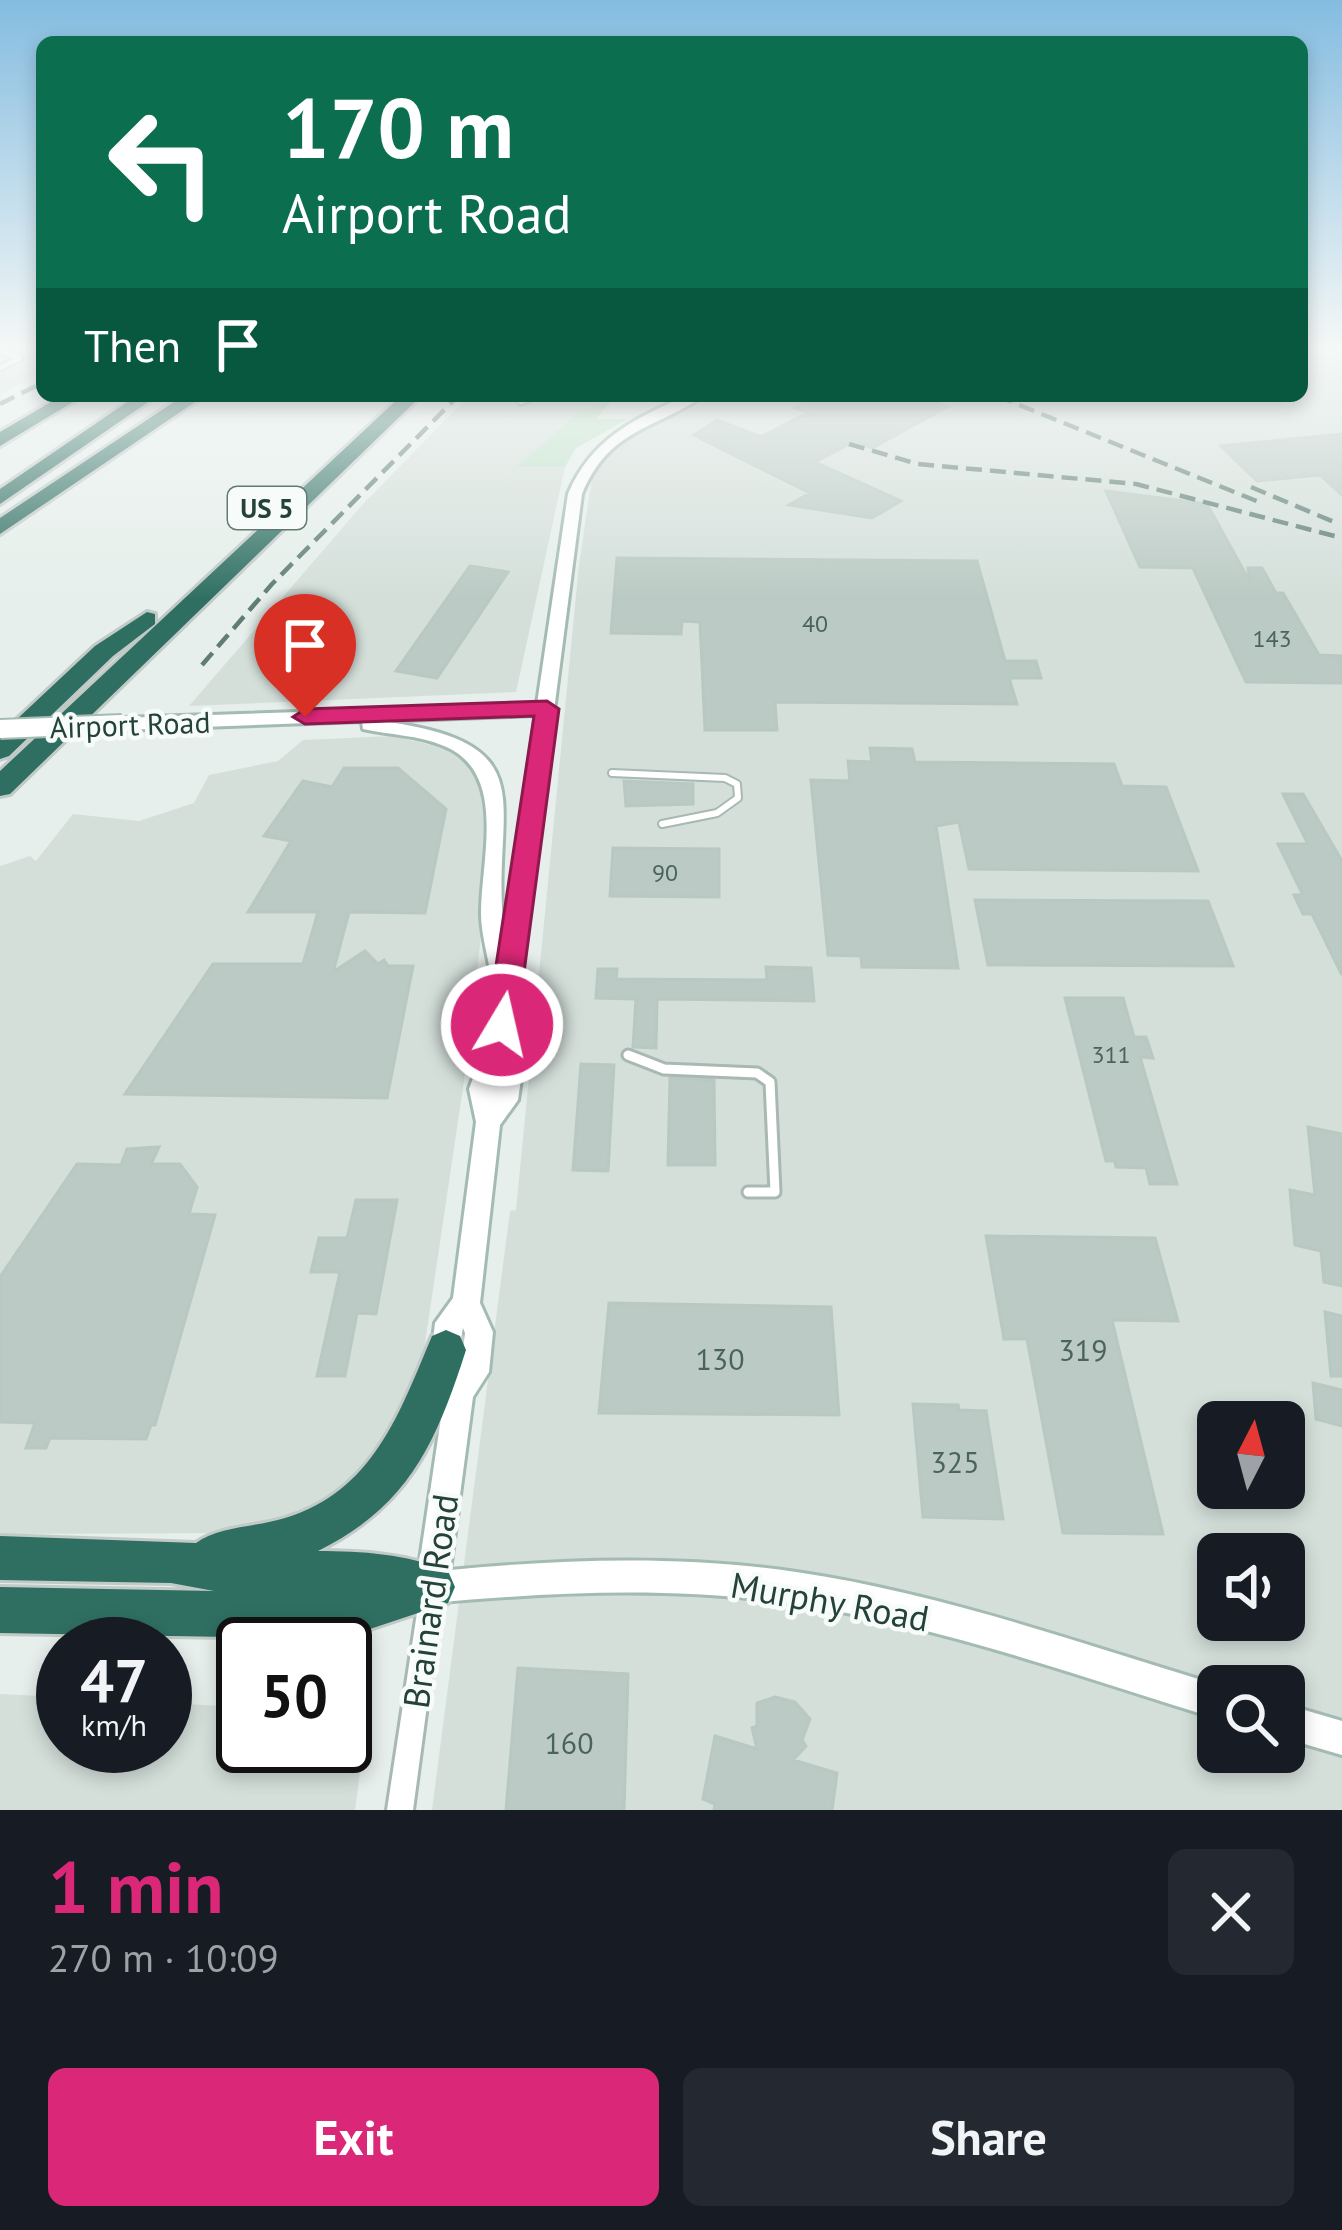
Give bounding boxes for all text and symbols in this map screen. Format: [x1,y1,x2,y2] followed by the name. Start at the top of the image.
[282,72,514,181] text: 170 m
[84,84,240,240] icon: left
[282,178,572,248] text: Airport Road
[205,312,271,378] icon: arrive
[84,316,181,374] text: Then
[228,487,306,529] road number: US 5
[254,594,356,717] pin
[802,608,828,639] house number: 40
[272,612,338,678] icon: arrive
[1252,623,1292,654] house number: 143
[49,702,211,746] street label: Airport Road
[652,857,678,888] house number: 90
[439,962,565,1088] position arrow
[1091,1039,1131,1070] house number: 311
[1058,1330,1108,1369] house number: 319
[695,1339,745,1378] house number: 130
[1197,1401,1305,1509] north arrow
[1197,1401,1305,1773] map controls
[930,1442,980,1481] house number: 325
[392,1491,468,1711] street label: Brainard Road
[1197,1533,1305,1641] button: sound
[727,1560,933,1642] street label: Murphy Road
[216,1617,372,1773] speed limit sign: 50
[80,1641,148,1719] text: 47
[1197,1665,1305,1773] button: search
[81,1705,147,1744] text: km/h
[544,1723,594,1762] house number: 160
[48,1840,224,1933] text: 1 min
[1168,1849,1294,1975] button: close
[48,1932,279,1983] text: 270 m · 10:09
[48,2068,659,2206] button: Exit
[683,2068,1294,2206] button: Share

